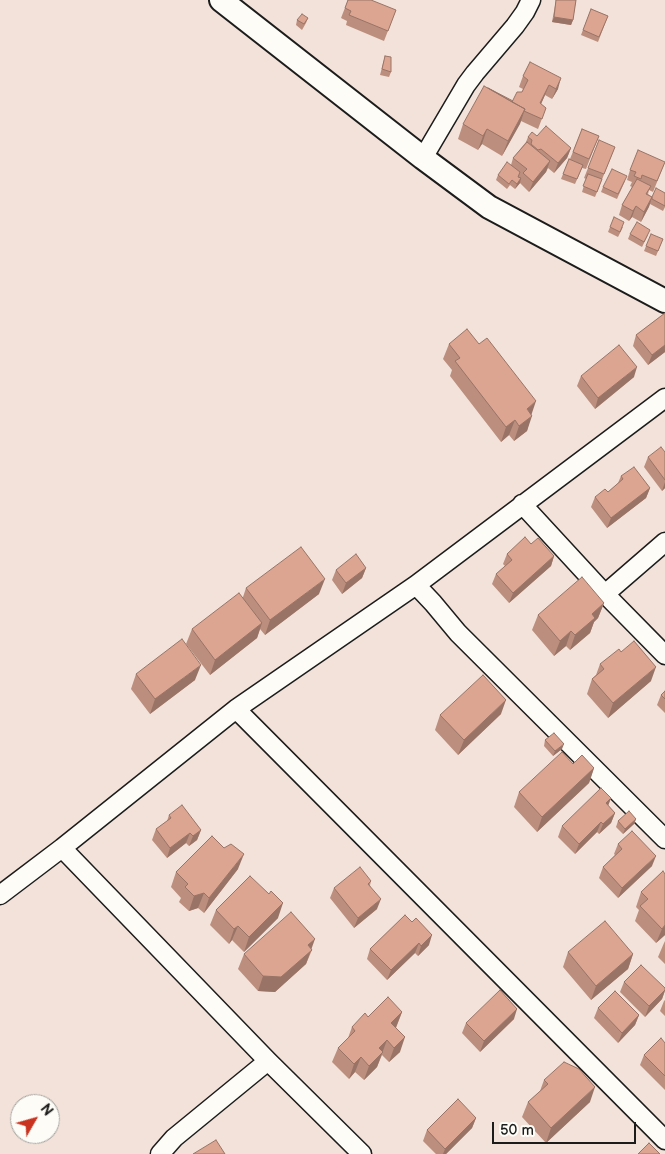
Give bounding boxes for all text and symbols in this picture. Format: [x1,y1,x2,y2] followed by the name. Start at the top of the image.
[10,1094,60,1144] north arrow
[36,1101,56,1119] text: N
[495,1112,639,1144] scale bar
[500,1121,534,1140] text: 50 m

